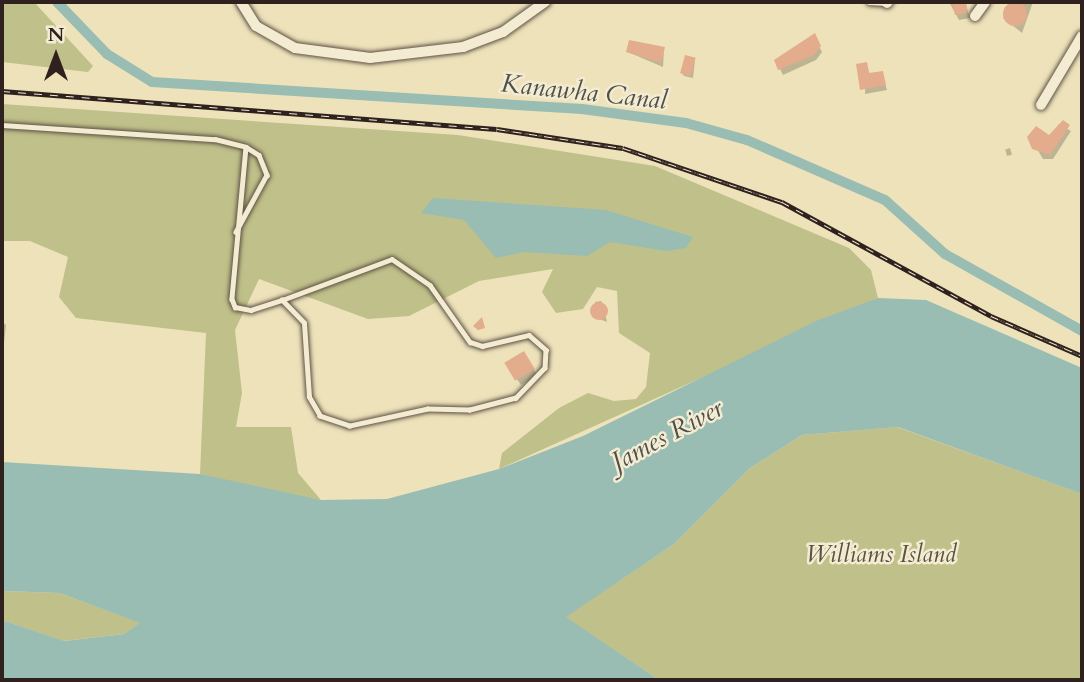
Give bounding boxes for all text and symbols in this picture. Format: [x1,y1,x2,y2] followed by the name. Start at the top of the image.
[21,21,91,91] north arrow
[48,22,64,48] text: N
[499,68,669,116] water label: Kanawha Canal
[606,393,728,477] water label: James River
[806,541,956,569] park label: Williams Island

